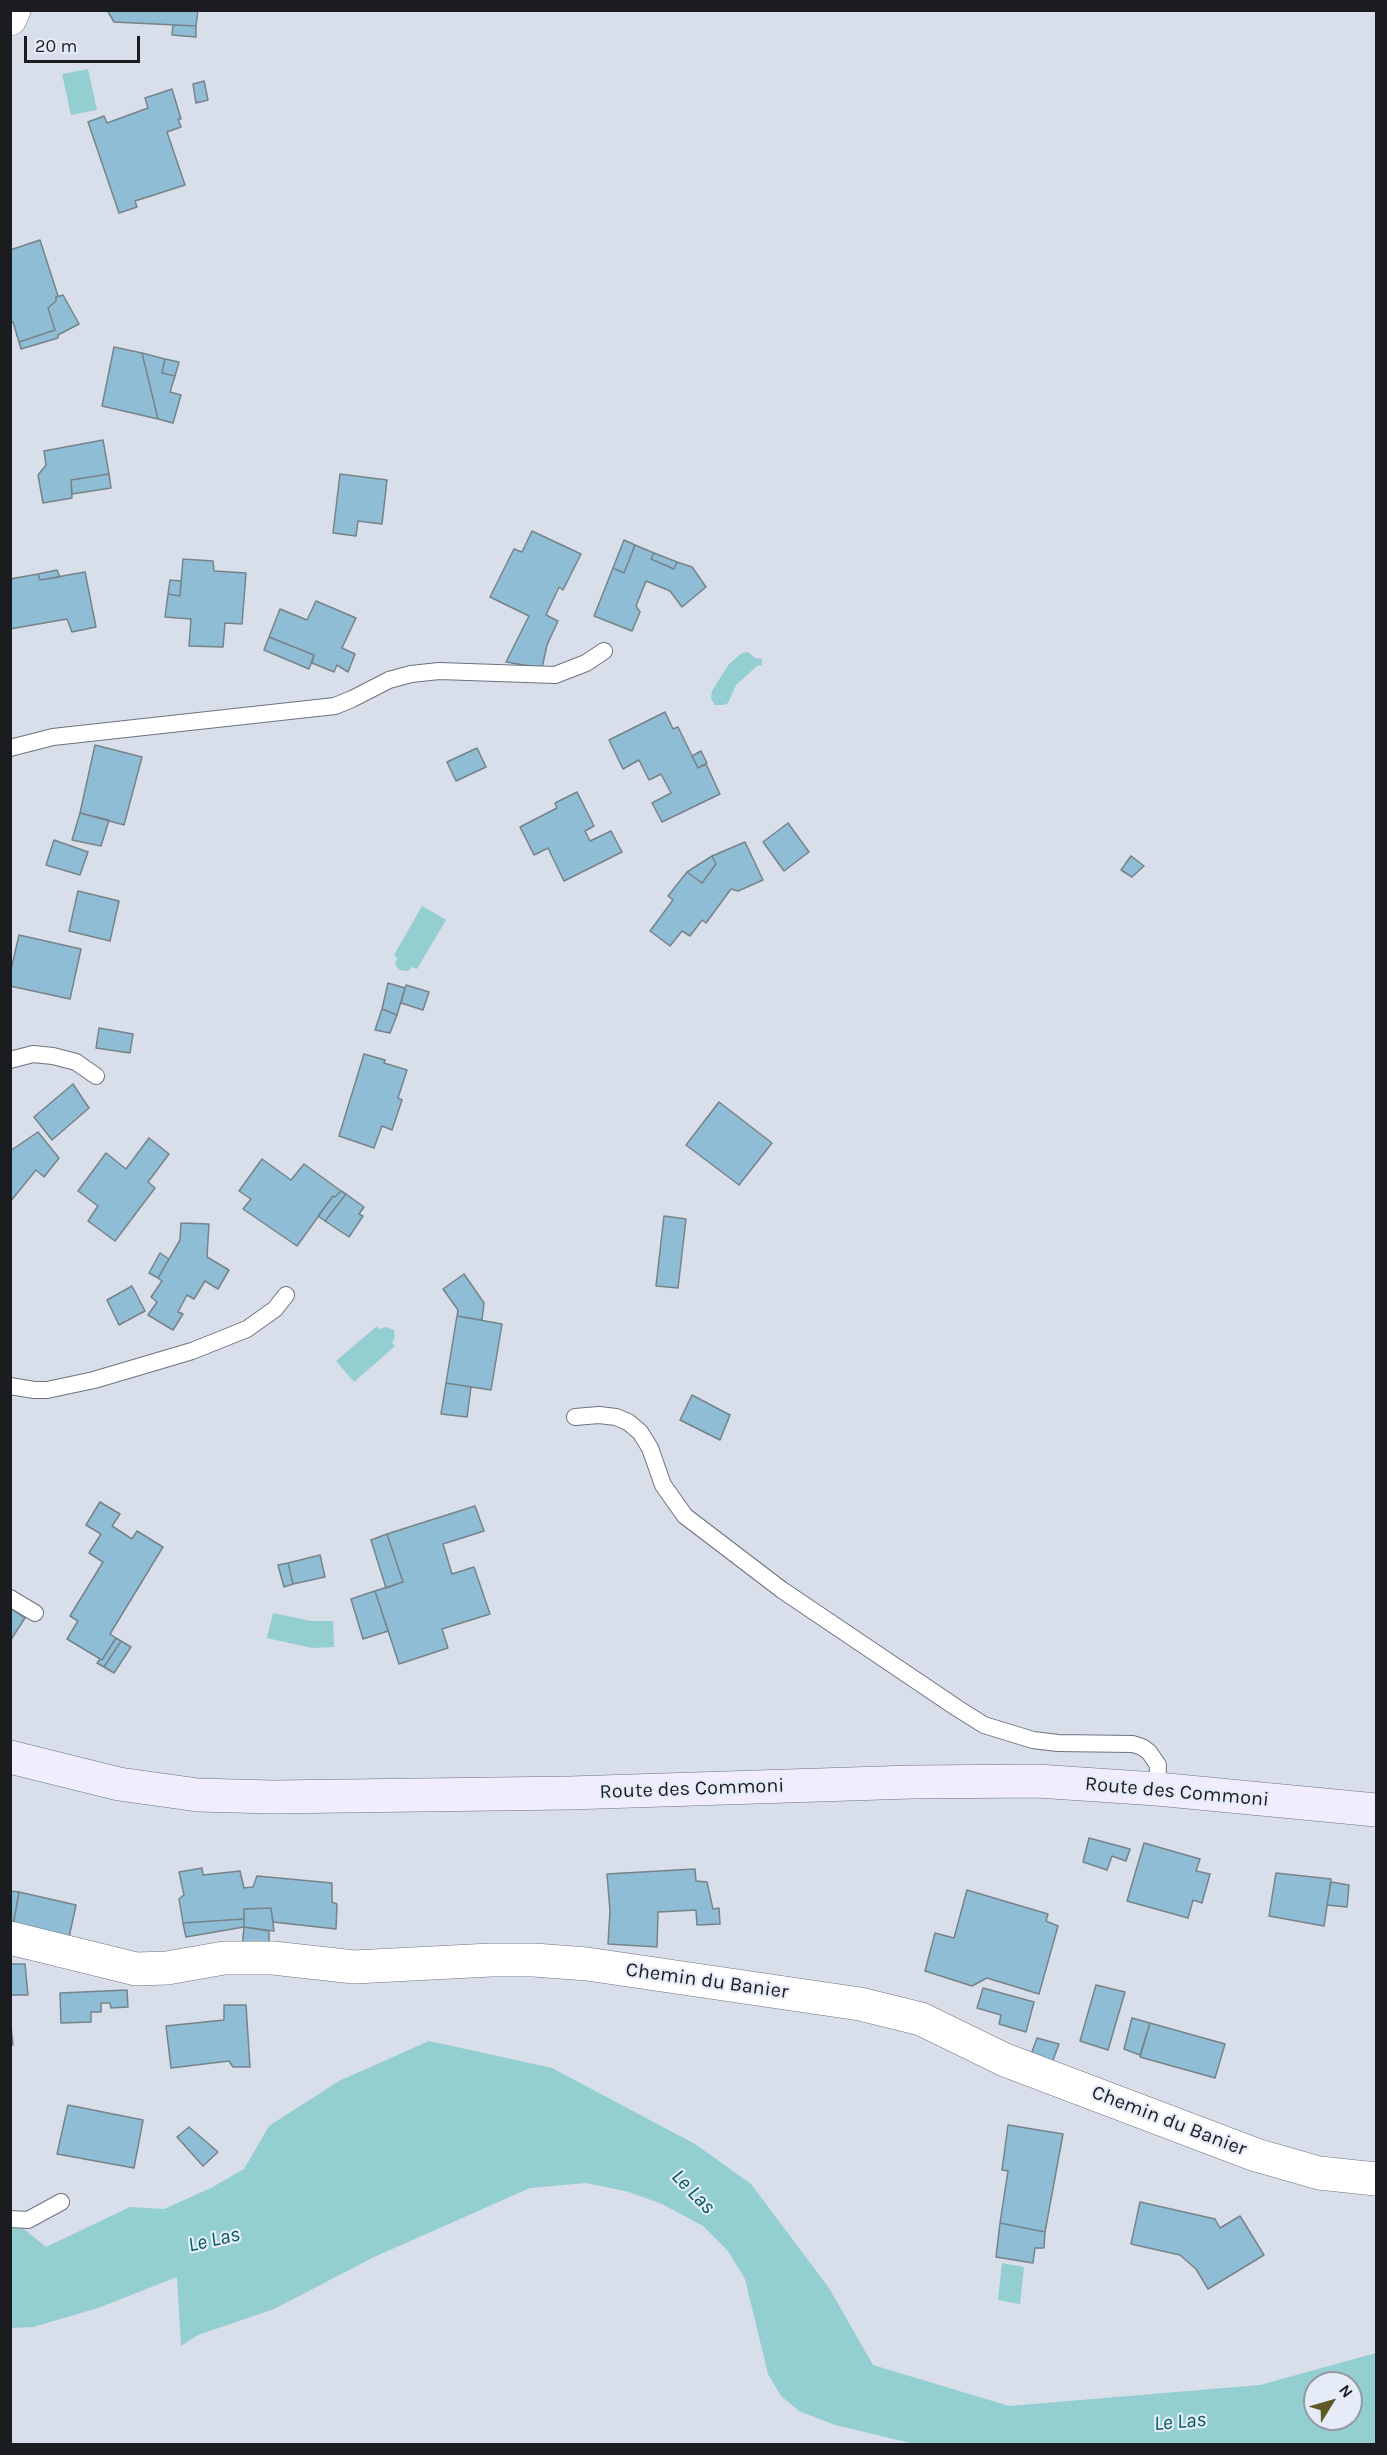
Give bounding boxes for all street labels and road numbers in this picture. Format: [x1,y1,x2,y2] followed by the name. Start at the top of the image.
[1084,1772,1270,1812] street label: Route des Commoni
[599,1774,785,1804] street label: Route des Commoni
[624,1958,790,2004] street label: Chemin du Banier
[1088,2080,1250,2162] street label: Chemin du Banier

